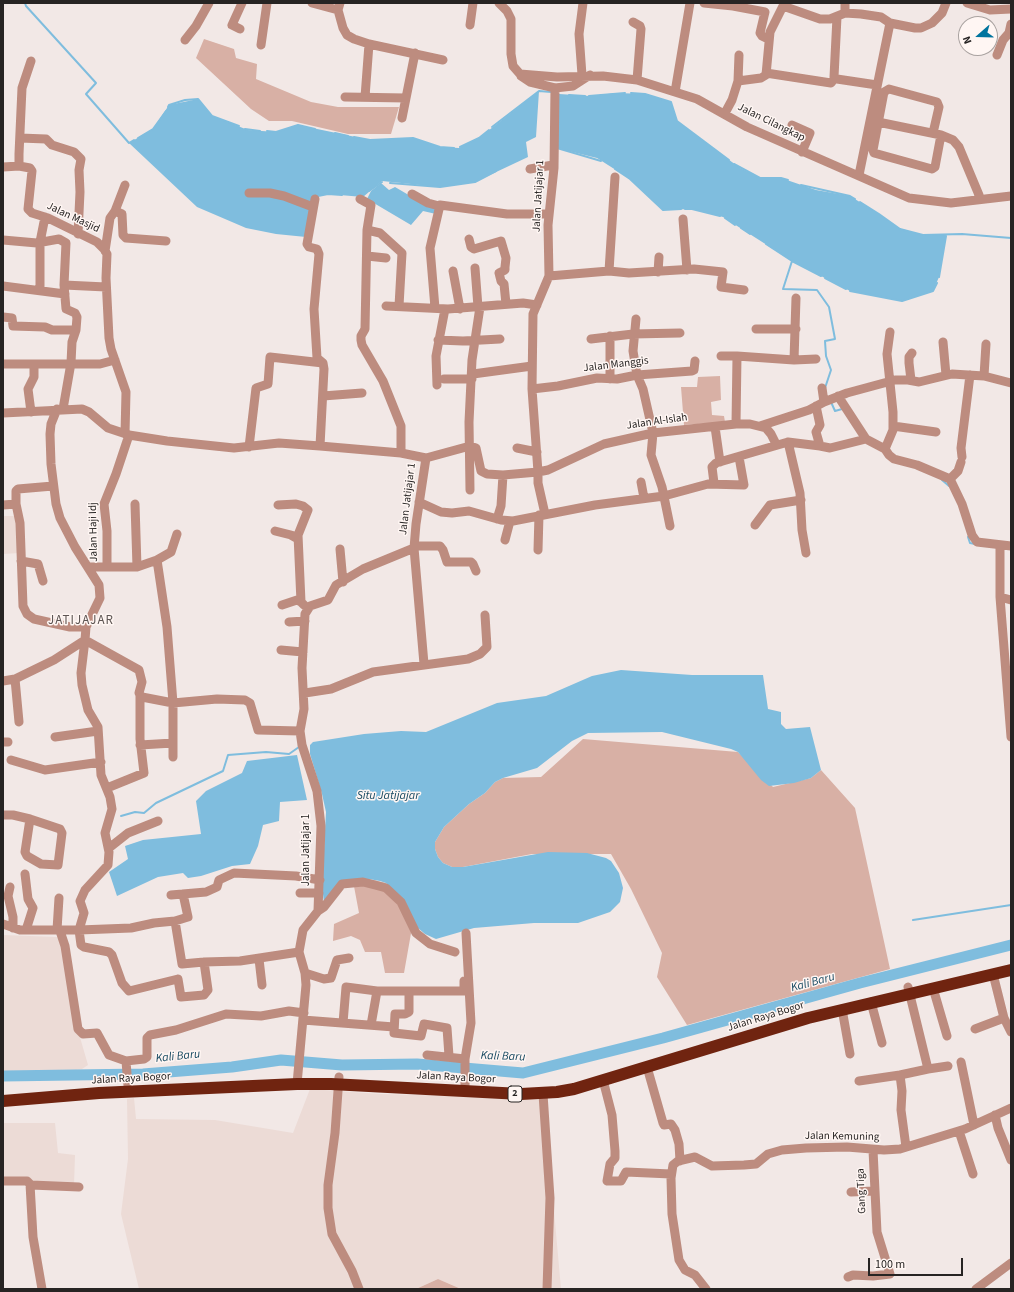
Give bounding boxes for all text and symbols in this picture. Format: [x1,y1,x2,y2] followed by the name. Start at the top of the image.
[958,16,998,56] north arrow
[959,34,975,46] text: N
[735,101,807,145] street label: Jalan Cilangkap
[531,159,547,233] street label: Jalan Jatijajar 1
[44,200,102,236] street label: Jalan Masjid
[583,354,649,376] street label: Jalan Manggis
[626,411,688,433] street label: Jalan Al-Islah
[397,462,419,536] street label: Jalan Jatijajar 1
[87,502,101,562] street label: Jalan Haji Idj
[48,613,114,629] district label: JATIJAJAR
[357,789,419,803] water label: Situ Jatijajar
[300,814,314,886] street label: Jalan Jatijajar 1
[789,970,837,996] water label: Kali Baru
[726,999,806,1035] street label: Jalan Raya Bogor
[155,1047,201,1067] water label: Kali Baru
[480,1049,526,1065] water label: Kali Baru
[416,1069,496,1087] street label: Jalan Raya Bogor
[91,1070,171,1088] street label: Jalan Raya Bogor
[508,1086,522,1102] road number: 2
[805,1130,879,1144] street label: Jalan Kemuning
[855,1168,869,1214] street label: Gang Tiga
[870,1250,965,1276] scale bar
[875,1256,905,1273] text: 100 m

